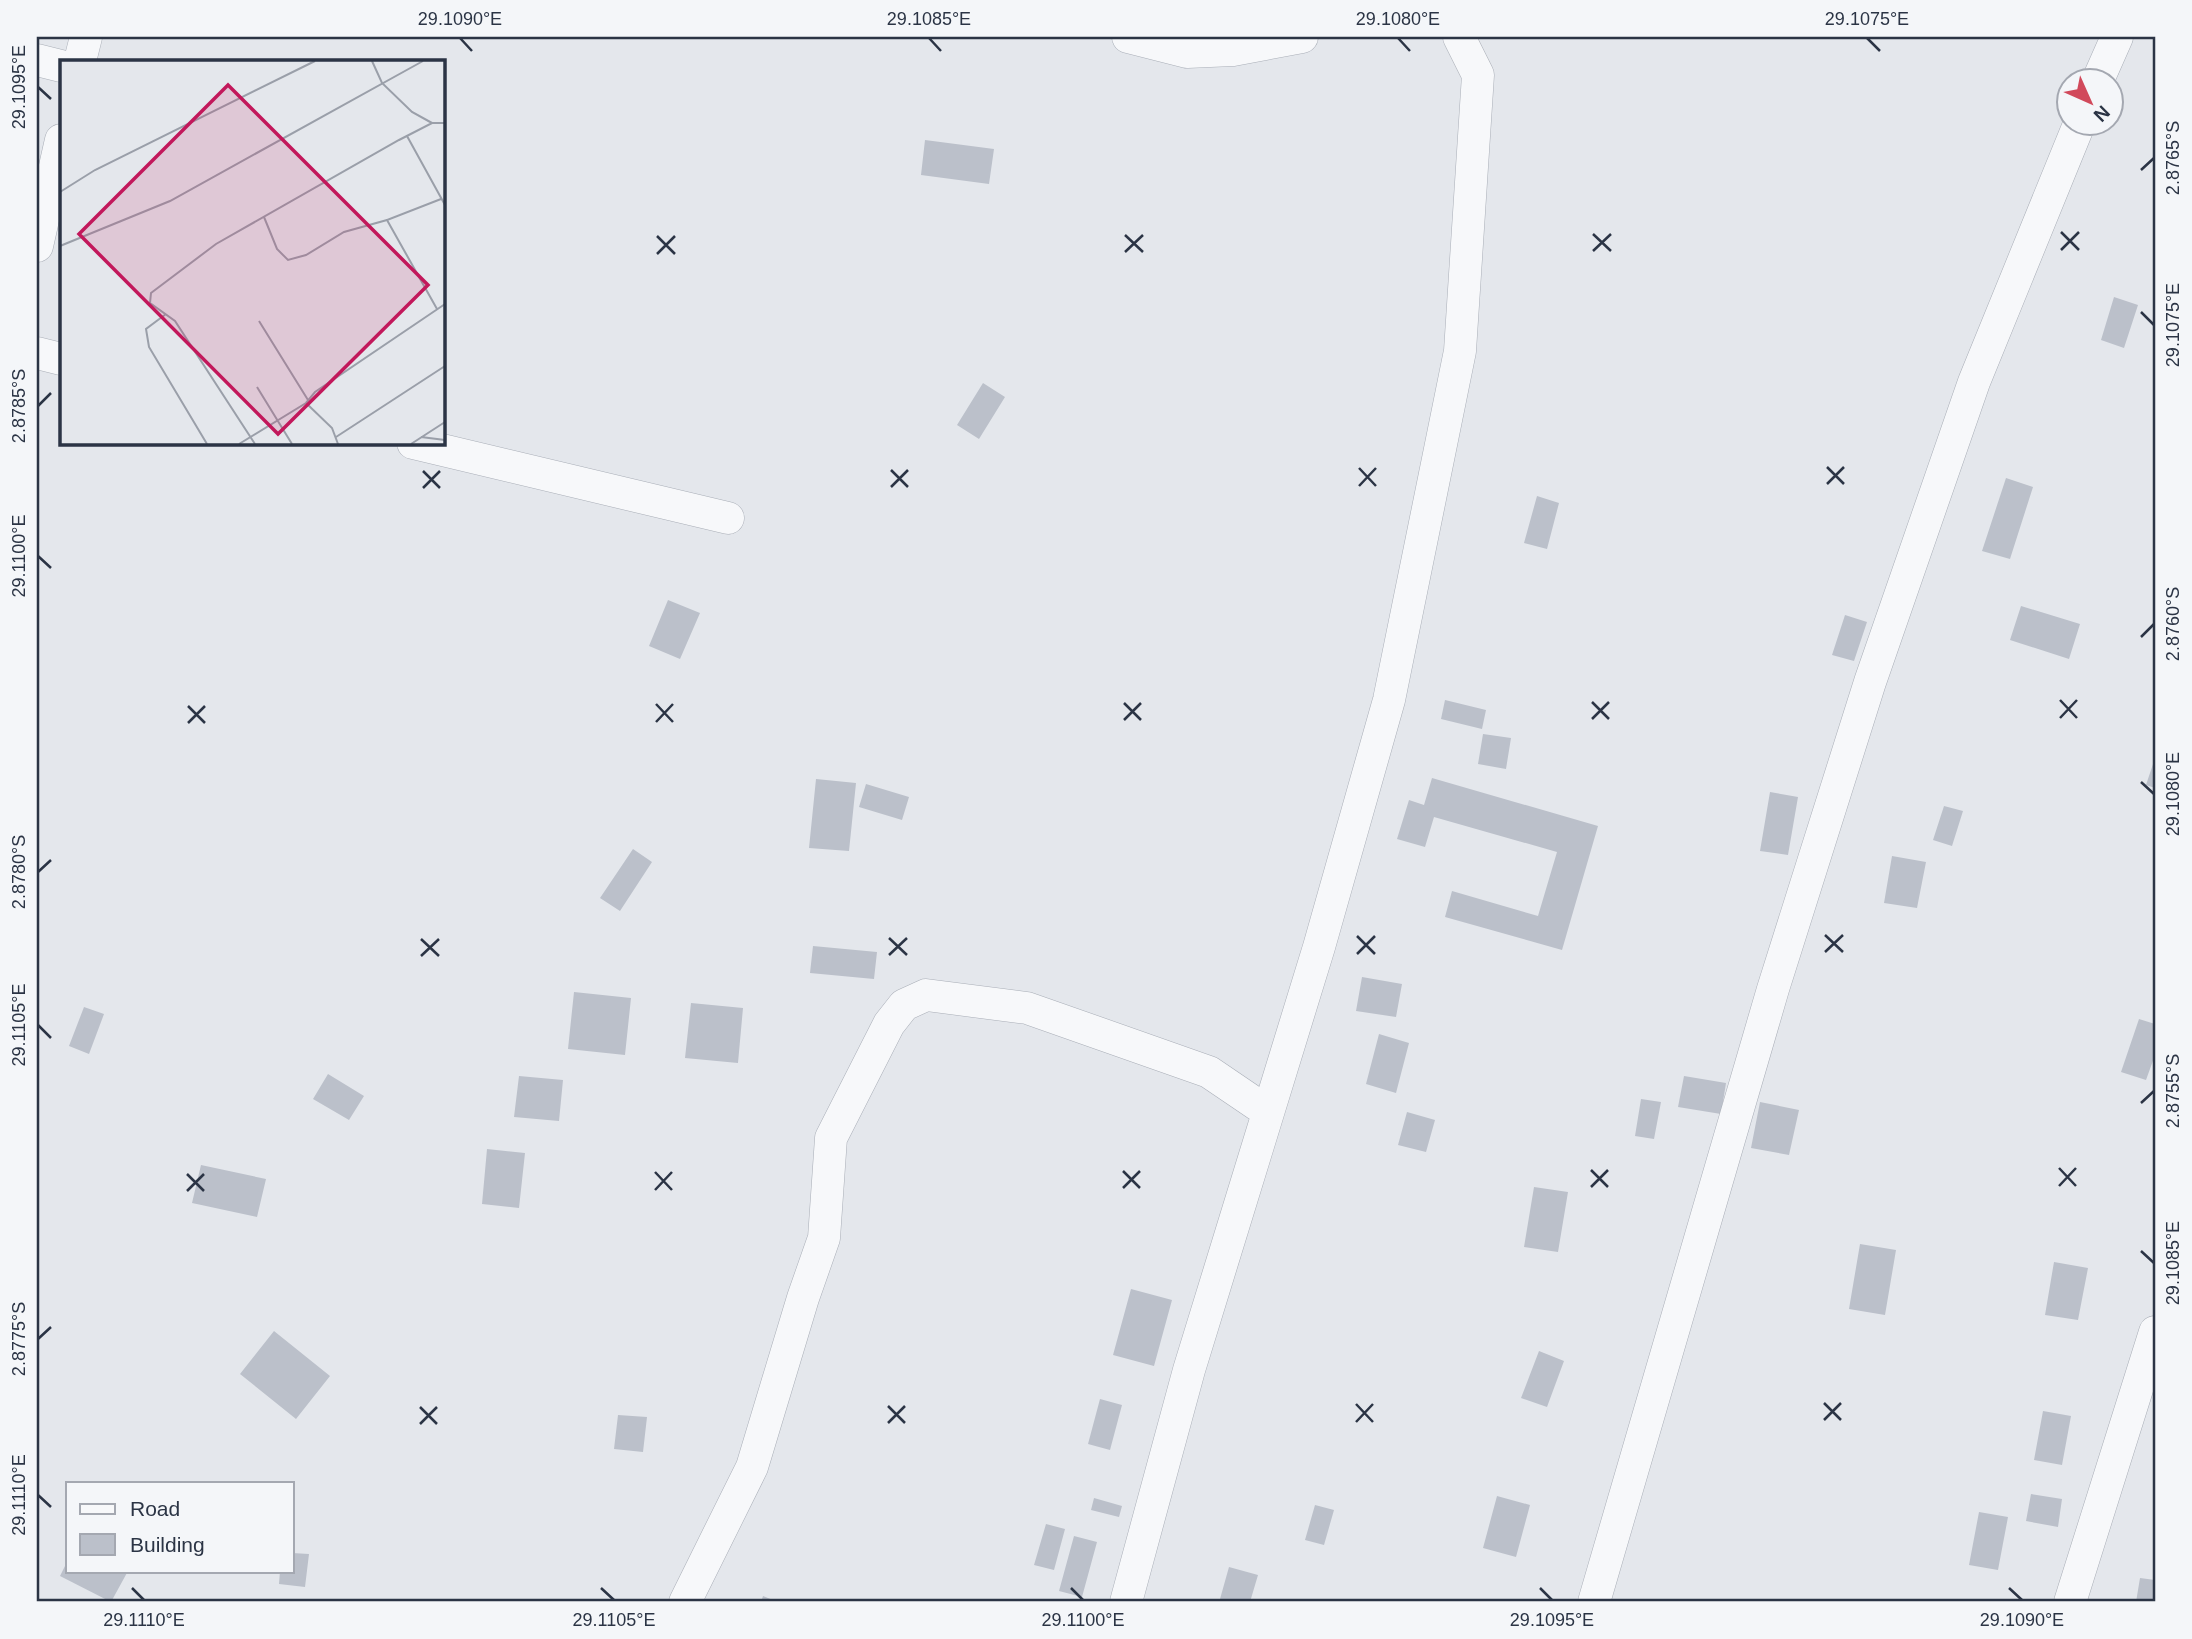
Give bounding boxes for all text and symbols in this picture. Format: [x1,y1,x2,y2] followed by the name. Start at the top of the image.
[418,9,502,29] text: 29.1090°E
[887,9,971,29] text: 29.1085°E
[1356,9,1440,29] text: 29.1080°E
[1825,9,1909,29] text: 29.1075°E
[9,45,29,129] text: 29.1095°E
[60,60,444,444] inset map
[2056,66,2126,136] north arrow
[2089,101,2114,126] text: N
[2163,121,2183,195] text: 2.8765°S
[2163,283,2183,367] text: 29.1075°E
[9,369,29,443] text: 2.8785°S
[9,515,29,597] text: 29.1100°E
[2163,587,2183,661] text: 2.8760°S
[2163,752,2183,836] text: 29.1080°E
[9,835,29,909] text: 2.8780°S
[9,984,29,1066] text: 29.1105°E
[2163,1054,2183,1128] text: 2.8755°S
[2163,1221,2183,1305] text: 29.1085°E
[9,1302,29,1376] text: 2.8775°S
[9,1454,29,1536] text: 29.1110°E
[66,1482,294,1572] legend
[130,1497,180,1520] text: Road
[130,1533,205,1556] text: Building
[103,1610,185,1630] text: 29.1110°E
[573,1610,655,1630] text: 29.1105°E
[1042,1610,1124,1630] text: 29.1100°E
[1510,1610,1594,1630] text: 29.1095°E
[1980,1610,2064,1630] text: 29.1090°E

